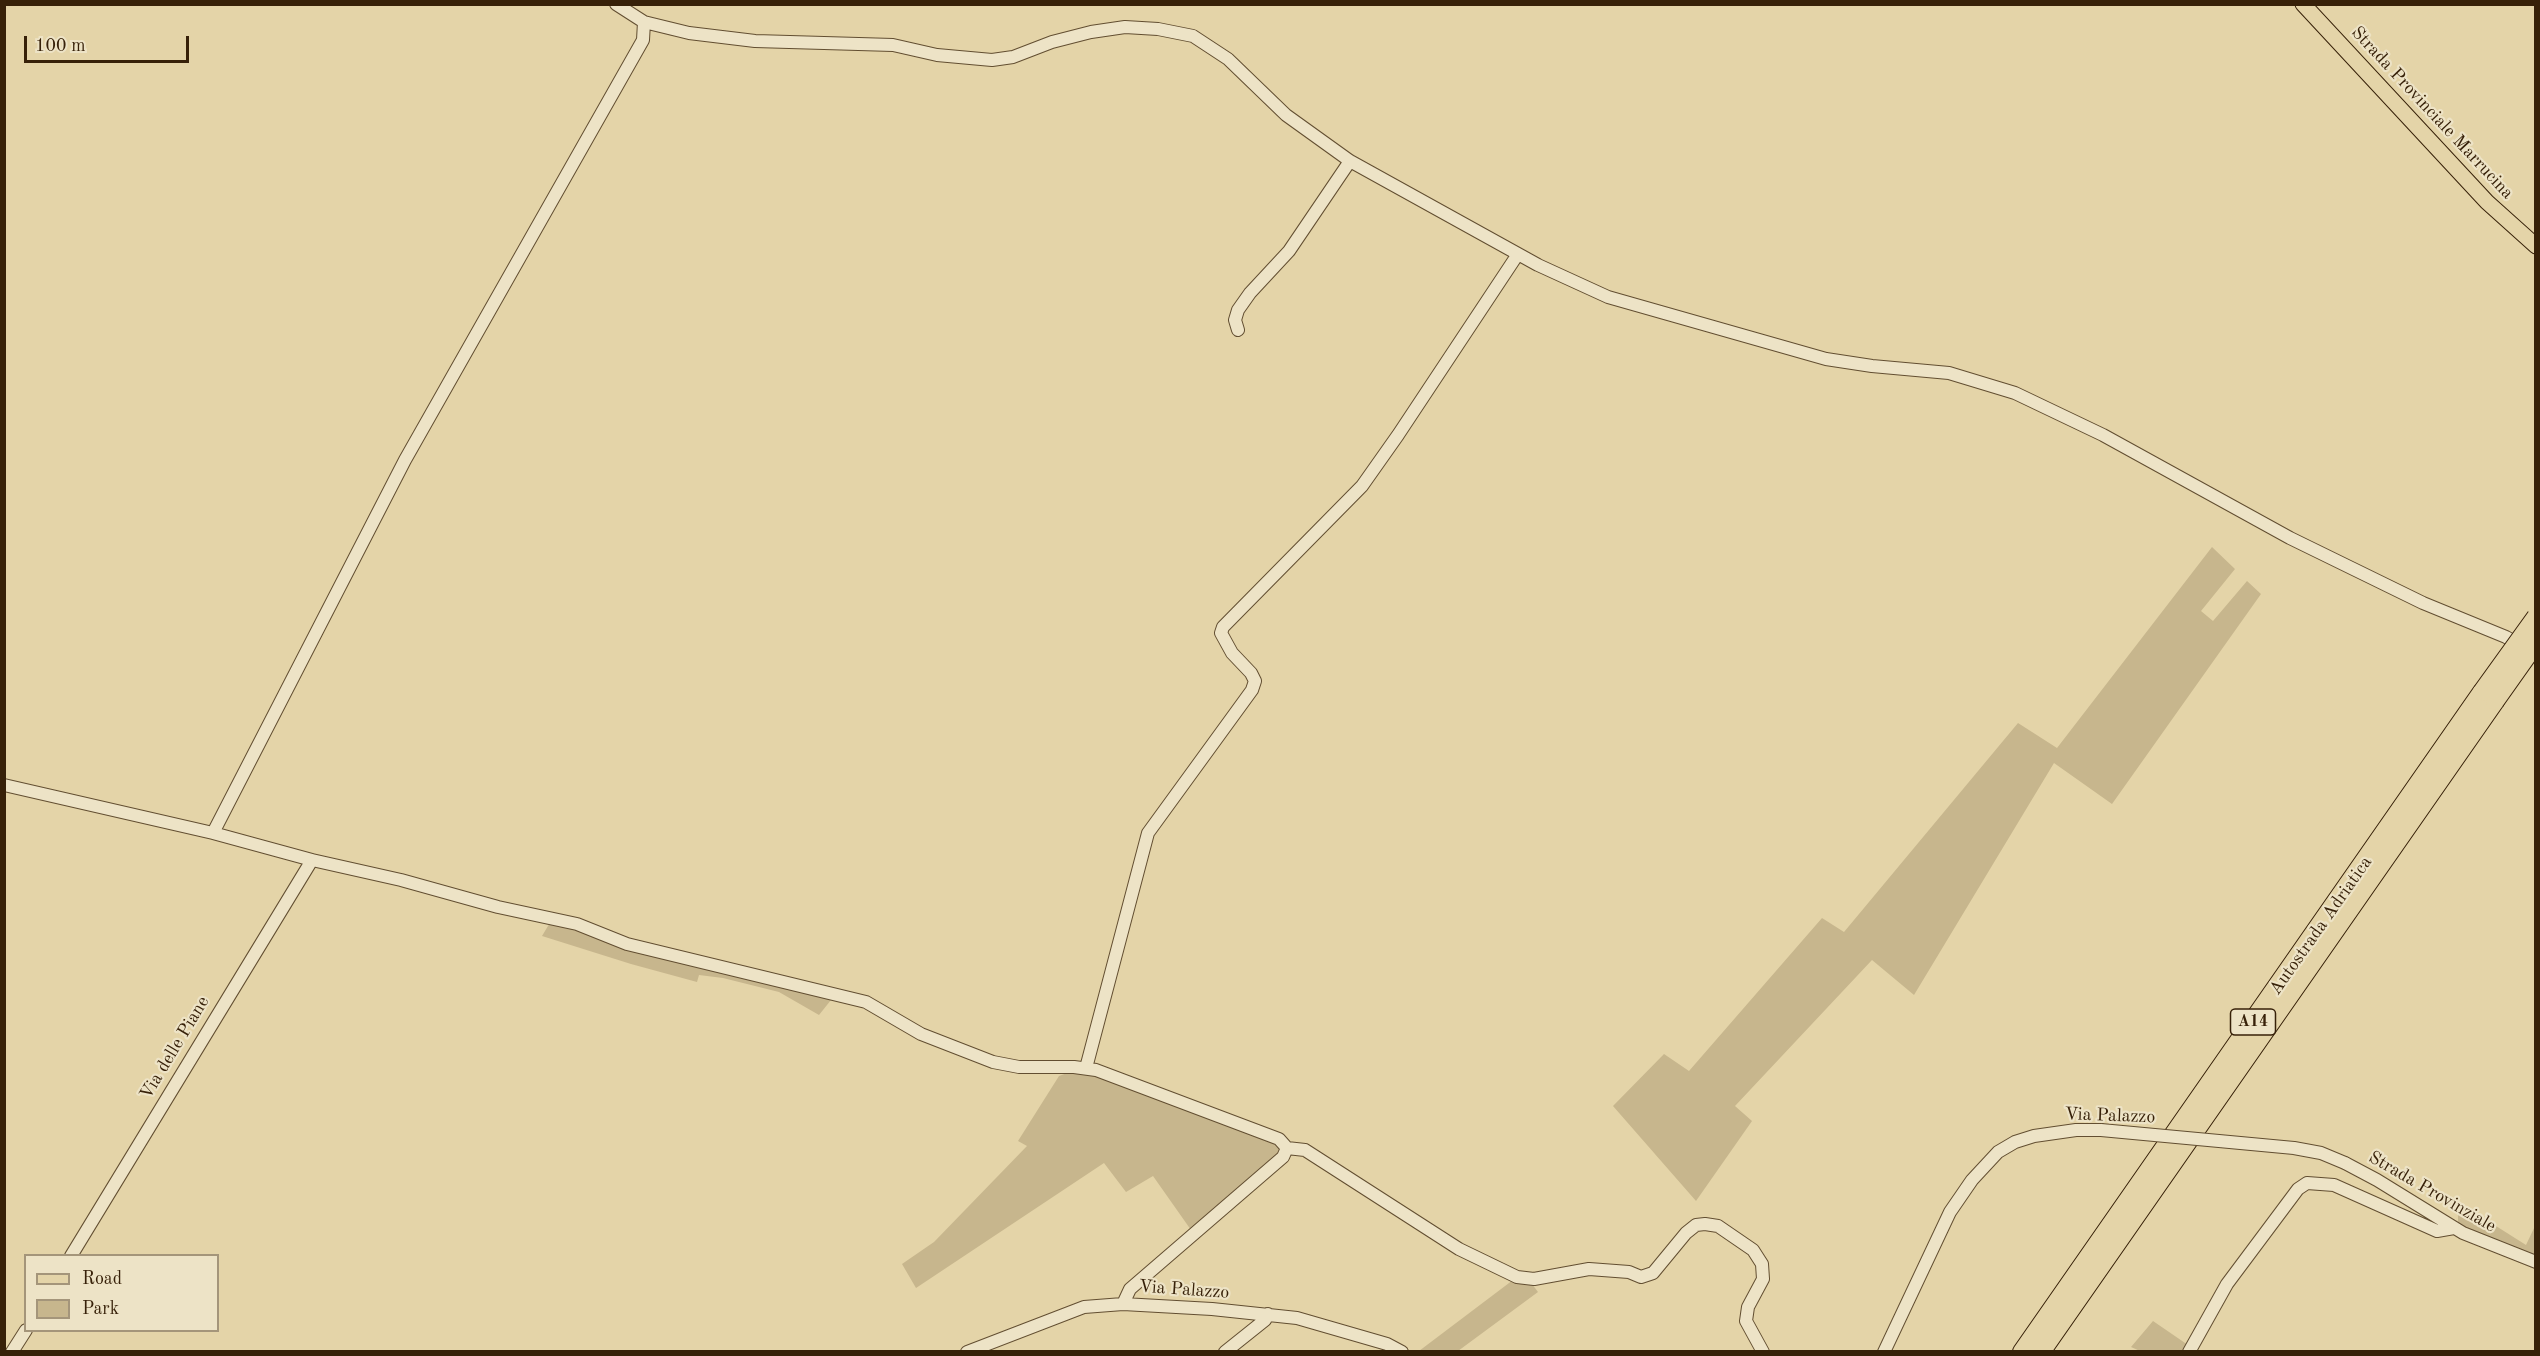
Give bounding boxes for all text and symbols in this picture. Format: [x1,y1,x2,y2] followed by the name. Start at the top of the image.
[2346,22,2518,204] street label: Strada Provinciale Marrucina
[27,24,192,62] scale bar
[35,37,86,55] text: 100 m
[2265,852,2377,1000] street label: Autostrada Adriatica
[136,992,214,1104] street label: Via delle Piane
[2230,1009,2276,1035] road number: A14
[2064,1104,2156,1128] street label: Via Palazzo
[2364,1147,2500,1237] street label: Strada Provinziale
[24,1254,219,1332] legend
[82,1270,122,1288] text: Road
[1138,1276,1230,1304] street label: Via Palazzo
[82,1300,119,1318] text: Park

